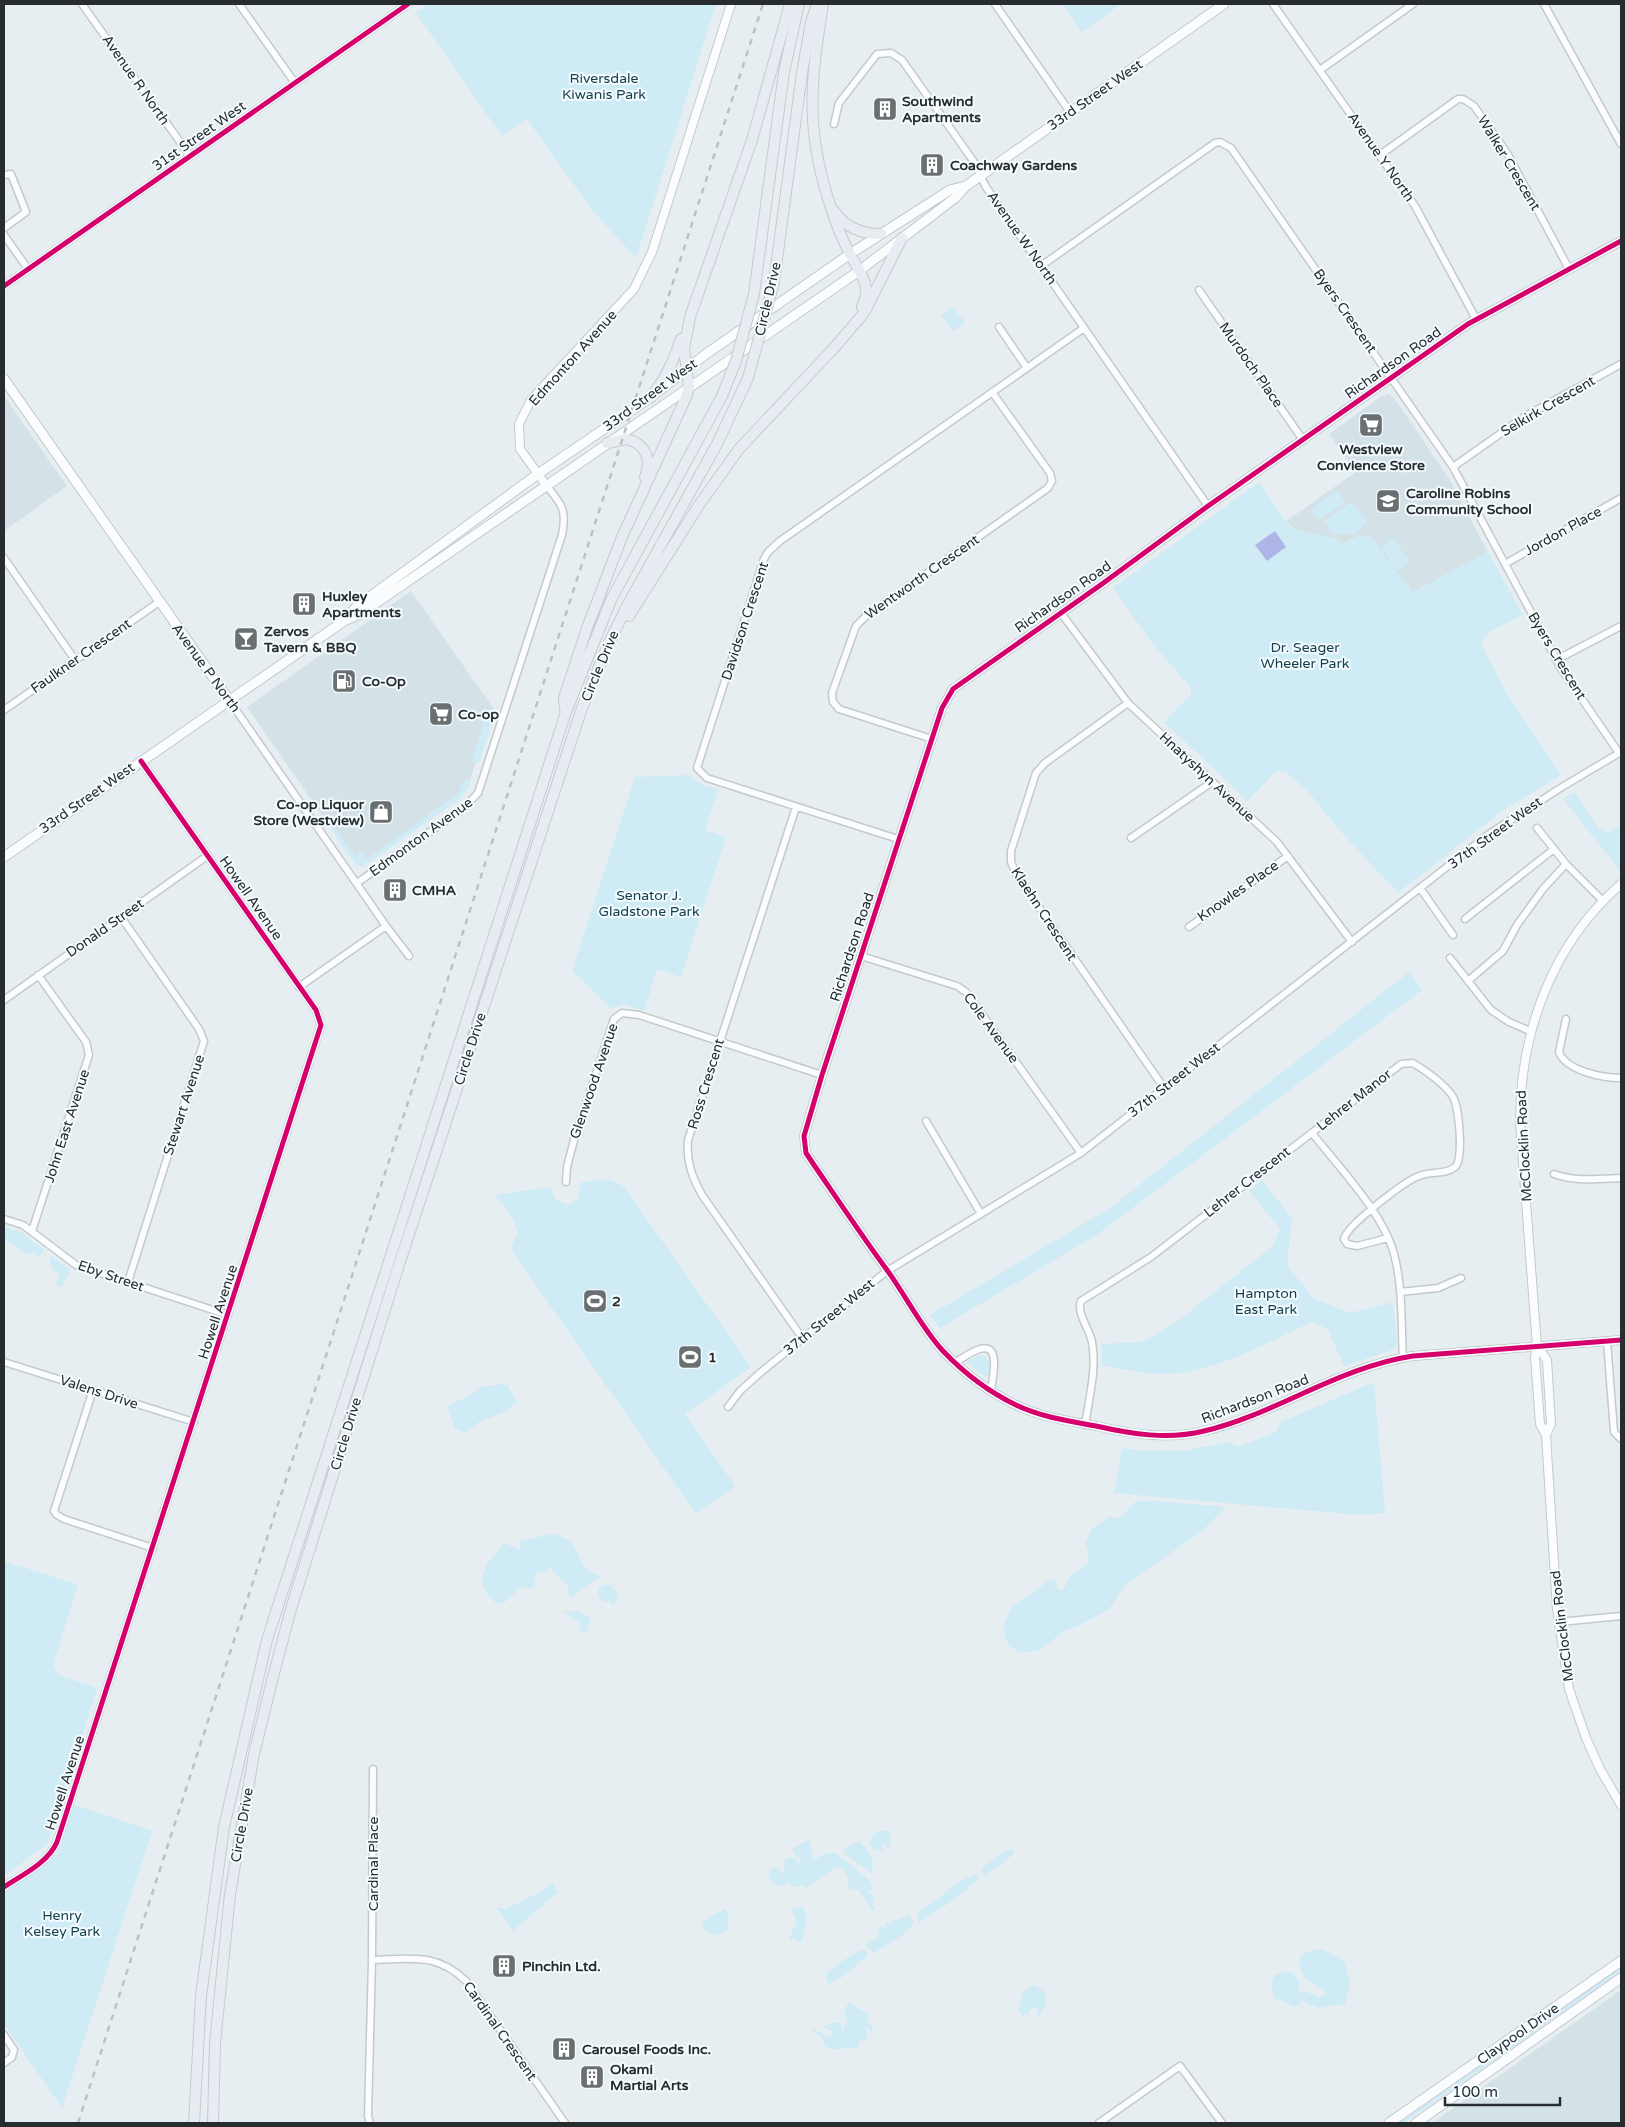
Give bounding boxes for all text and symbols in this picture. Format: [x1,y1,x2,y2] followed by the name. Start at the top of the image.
[99,32,173,128] street label: Avenue R North
[1044,55,1146,134] street label: 33rd Street West
[562,70,646,103] park label: Riversdale Kiwanis Park
[902,93,981,126] place label: Southwind Apartments
[872,96,898,122] building icon: Southwind Apartments
[149,97,250,175] street label: 31st Street West
[1344,109,1418,205] street label: Avenue Y North
[1474,112,1544,214] street label: Walker Crescent
[919,152,945,178] building icon: Coachway Gardens
[950,157,1078,174] place label: Coachway Gardens
[983,188,1061,288] street label: Avenue W North
[751,260,785,338] street label: Circle Drive
[1310,266,1381,357] street label: Byers Crescent
[525,306,621,410] street label: Edmonton Avenue
[1215,319,1287,411] street label: Murdoch Place
[1341,323,1445,403] street label: Richardson Road
[600,355,701,435] street label: 33rd Street West
[1498,372,1599,440] street label: Selkirk Crescent
[1358,412,1384,438] supermarket icon: Westview Convience Store
[1317,441,1425,474] place label: Westview Convience Store
[1406,485,1532,518] place label: Caroline Robins Community School
[1375,488,1401,514] school or university icon: Caroline Robins Community School
[1521,503,1605,559] street label: Jordon Place
[861,531,983,623] street label: Wentworth Crescent
[1011,557,1115,637] street label: Richardson Road
[718,559,772,682] street label: Davidson Crescent
[322,588,401,621] place label: Huxley Apartments
[291,591,317,617] building icon: Huxley Apartments
[1524,609,1590,703] street label: Byers Crescent
[27,615,135,697] street label: Faulkner Crescent
[168,620,244,716] street label: Avenue P North
[263,623,357,656] place label: Zervos Tavern & BBQ
[233,626,259,652] bar icon: Zervos Tavern & BBQ
[577,628,623,704] street label: Circle Drive
[1261,639,1350,672] park label: Dr. Seager Wheeler Park
[331,668,357,694] fuel station icon: Co-Op
[362,673,406,690] place label: Co-Op
[428,701,454,727] supermarket icon: Co-op
[458,706,499,723] place label: Co-op
[1156,728,1258,826] street label: Hnatyshyn Avenue
[36,758,138,837] street label: 33rd Street West
[1445,793,1546,873] street label: 37th Street West
[366,794,476,880] street label: Edmonton Avenue
[254,796,365,829] place label: Co-op Liquor Store (Westview)
[368,799,394,825] shop icon: Co-op Liquor Store (Westview)
[216,853,286,943] street label: Howell Avenue
[1194,857,1282,925] street label: Knowles Place
[1008,864,1081,964] street label: Klaehn Crescent
[382,877,408,903] building icon: CMHA
[412,882,457,899] place label: CMHA
[598,887,700,920] park label: Senator J. Gladstone Park
[826,890,878,1004] street label: Richardson Road
[63,895,148,961] street label: Donald Street
[960,989,1022,1067] street label: Cole Avenue
[450,1010,490,1087] street label: Circle Drive
[566,1021,622,1141] street label: Glenwood Avenue
[684,1036,728,1131] street label: Ross Crescent
[1125,1038,1224,1121] street label: 37th Street West
[160,1052,208,1157] street label: Stewart Avenue
[1313,1065,1395,1135] street label: Lehrer Manor
[41,1067,93,1185] street label: John East Avenue
[1513,1090,1535,1202] street label: McClocklin Road
[1200,1143,1294,1221] street label: Lehrer Crescent
[76,1257,147,1295] street label: Eby Street
[195,1263,241,1361] street label: Howell Avenue
[780,1275,878,1359] street label: 37th Street West
[1235,1285,1297,1318] park label: Hampton East Park
[582,1288,608,1314] sports icon: 2
[612,1293,621,1310] place label: 2
[677,1344,703,1370] sports icon: 1
[708,1349,717,1366] place label: 1
[58,1371,140,1413] street label: Valens Drive
[1199,1371,1311,1427] street label: Richardson Road
[327,1395,365,1473] street label: Circle Drive
[1547,1569,1577,1683] street label: McClocklin Road
[42,1734,88,1832] street label: Howell Avenue
[227,1786,257,1864] street label: Circle Drive
[365,1817,382,1911] street label: Cardinal Place
[24,1907,101,1940] park label: Henry Kelsey Park
[491,1953,517,1979] building icon: Pinchin Ltd.
[522,1958,601,1975] place label: Pinchin Ltd.
[459,1978,541,2084] street label: Cardinal Crescent
[1474,1999,1562,2068] street label: Claypool Drive
[551,2036,577,2062] building icon: Carousel Foods Inc.
[582,2041,711,2058] place label: Carousel Foods Inc.
[610,2061,689,2094] place label: Okami Martial Arts
[579,2064,605,2090] building icon: Okami Martial Arts
[1445,2074,1560,2106] scale bar
[1452,2083,1498,2101] text: 100 m

